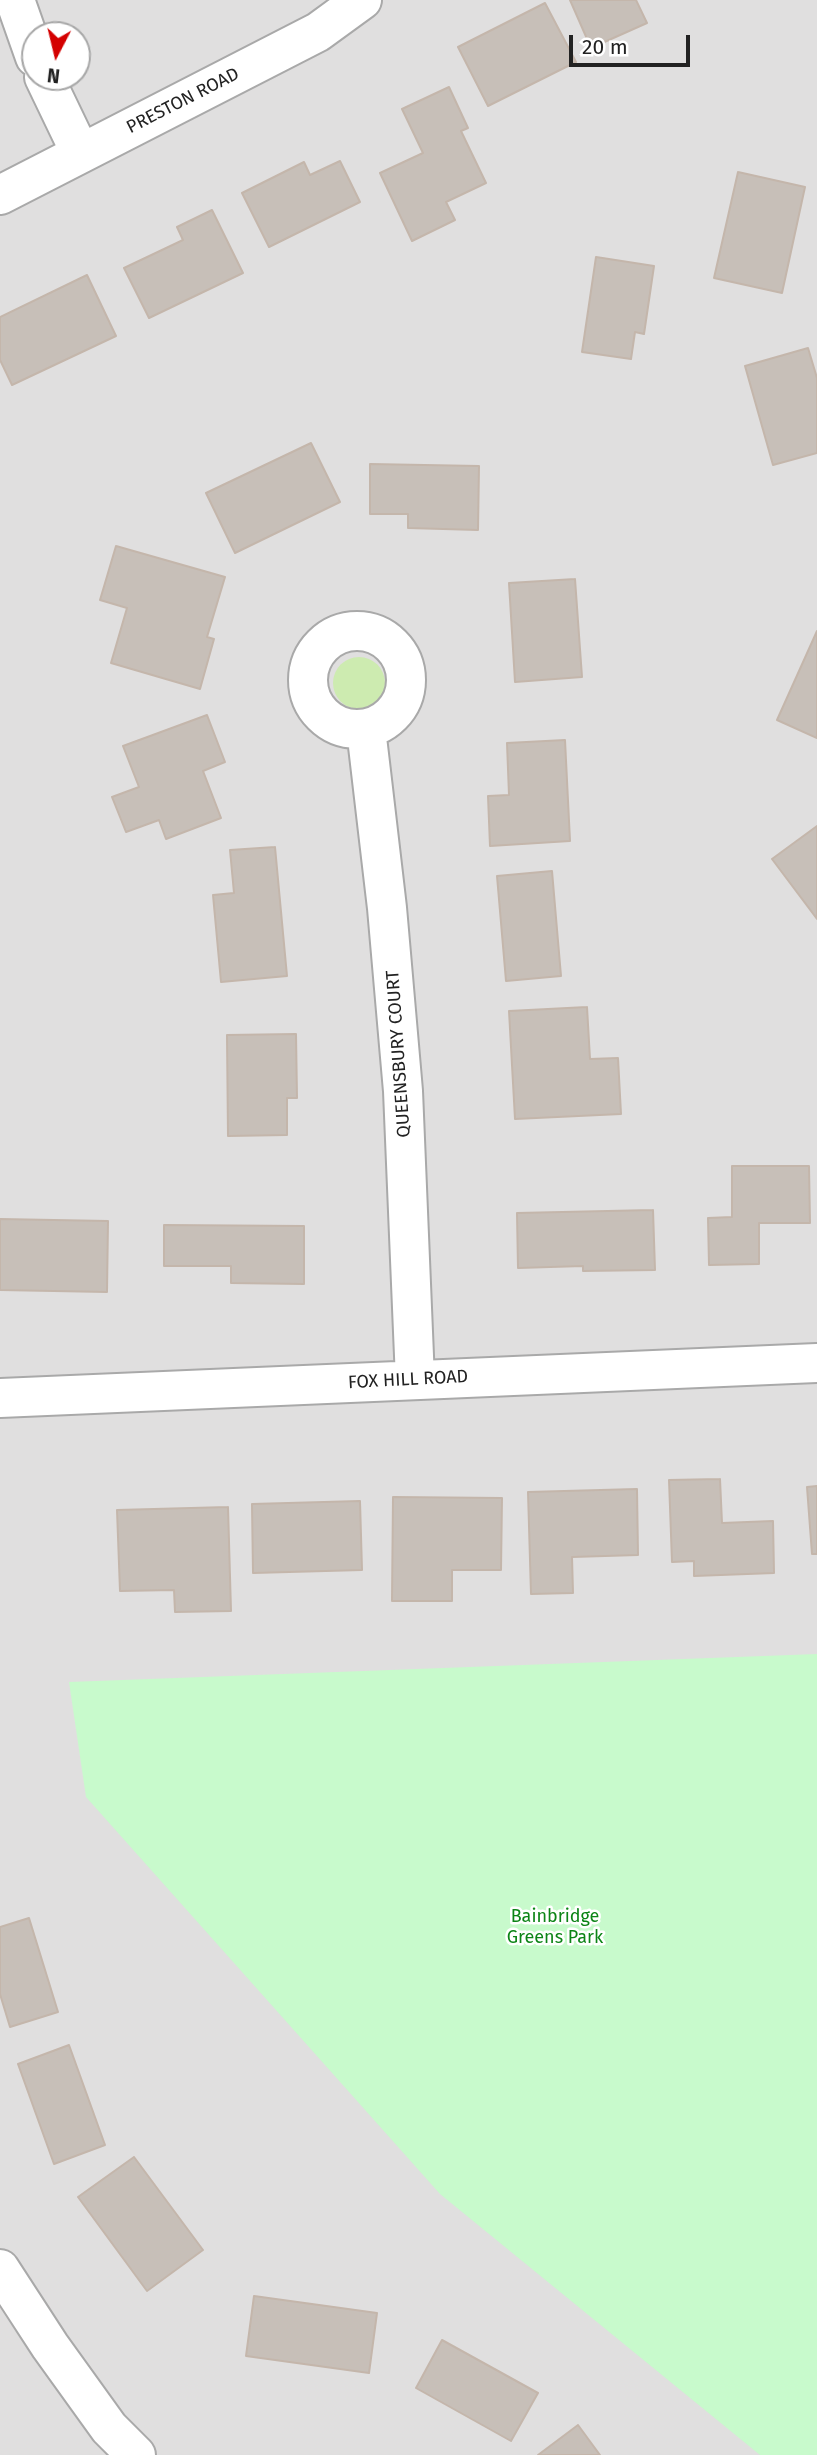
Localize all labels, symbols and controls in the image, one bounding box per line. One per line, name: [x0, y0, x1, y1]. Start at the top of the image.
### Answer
north arrow: [21, 21, 91, 91]
scale bar: [572, 21, 693, 65]
text: 20 m: [582, 34, 628, 60]
text: N: [46, 63, 61, 88]
street label: PRESTON ROAD: [123, 63, 243, 139]
street label: QUEENSBURY COURT: [382, 970, 416, 1138]
street label: FOX HILL ROAD: [347, 1366, 469, 1394]
park label: Bainbridge Greens Park: [507, 1906, 603, 1948]

